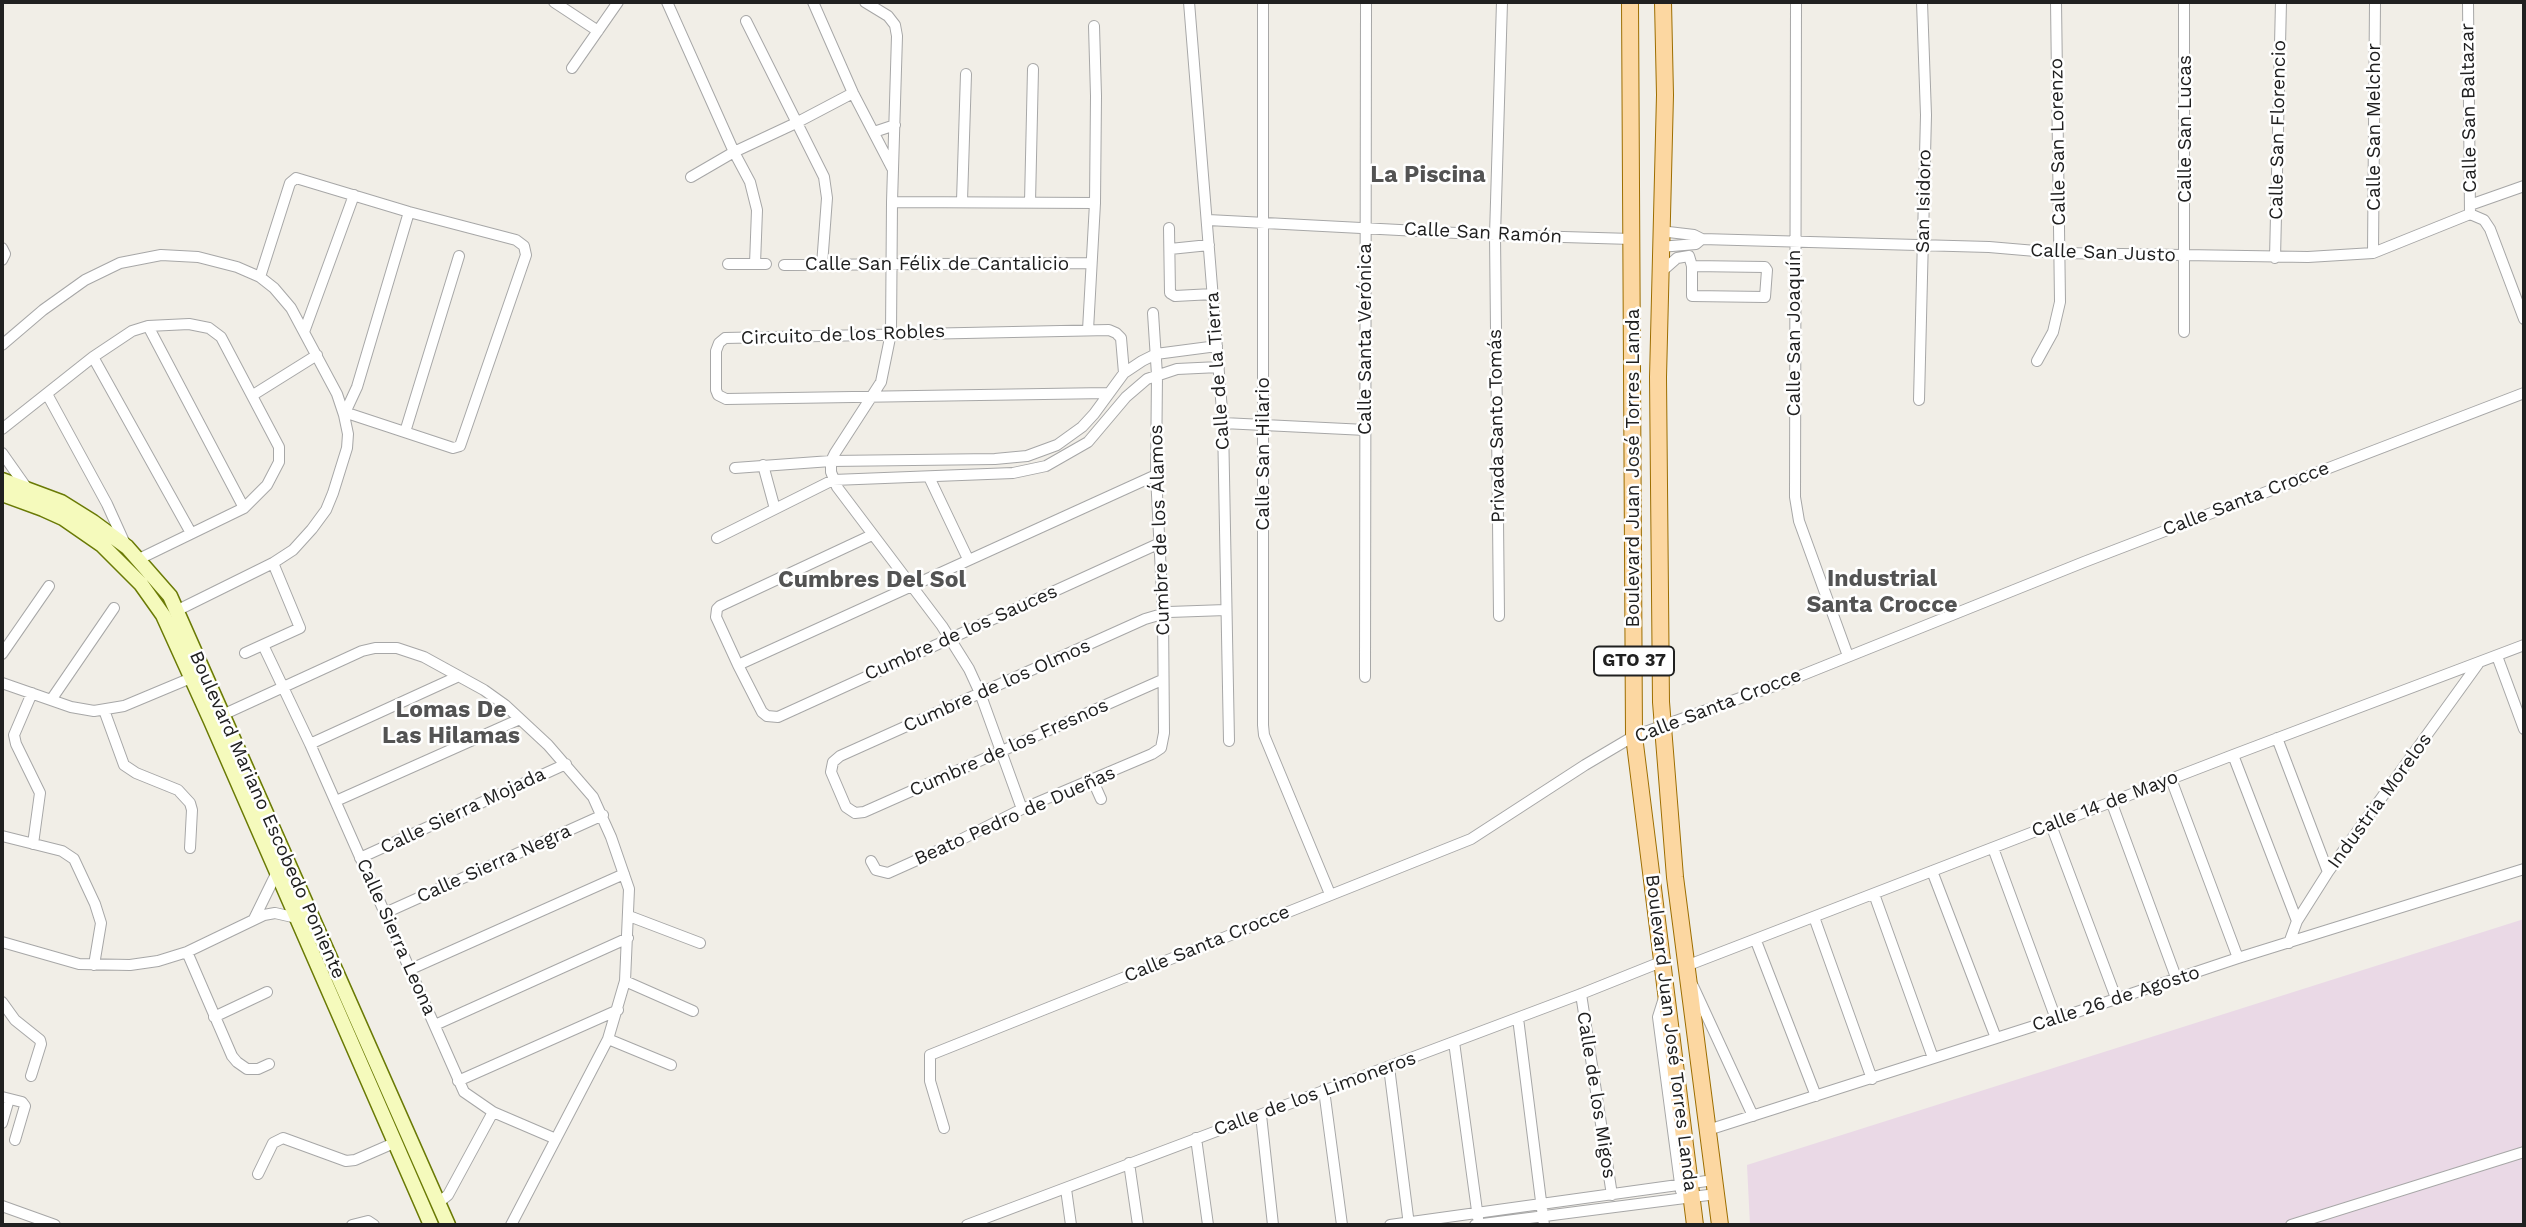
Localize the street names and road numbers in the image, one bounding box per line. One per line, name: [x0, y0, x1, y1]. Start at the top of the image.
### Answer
street label: Calle San Baltazar: [2456, 23, 2482, 193]
street label: Calle San Florencio: [2265, 40, 2291, 220]
street label: Calle San Melchor: [2363, 43, 2385, 211]
street label: Calle San Lucas: [2174, 55, 2196, 203]
street label: Calle San Lorenzo: [2045, 58, 2071, 226]
street label: San Isidoro: [1912, 149, 1936, 253]
street label: Calle San Ramón: [1403, 217, 1563, 249]
street label: Calle San Justo: [2030, 239, 2176, 267]
street label: Calle Santa Verónica: [1354, 243, 1376, 435]
street label: Calle San Joaquín: [1783, 249, 1805, 417]
street label: Calle San Félix de Cantalicio: [805, 253, 1069, 275]
street label: Calle de la Tierra: [1201, 291, 1235, 451]
street label: Boulevard Juan José Torres Landa: [1622, 308, 1644, 628]
street label: Circuito de los Robles: [741, 320, 945, 350]
street label: Privada Santo Tomás: [1484, 329, 1510, 523]
street label: Calle San Hilario: [1252, 377, 1274, 531]
street label: Cumbre de los Álamos: [1145, 424, 1175, 636]
street label: Calle Santa Crocce: [2160, 457, 2332, 541]
street label: Cumbre de los Sauces: [861, 580, 1061, 686]
street label: Cumbre de los Olmos: [900, 634, 1094, 738]
road number: GTO 37: [1594, 646, 1674, 676]
street label: Boulevard Mariano Escobedo Poniente: [184, 648, 350, 982]
street label: Calle Santa Crocce: [1632, 664, 1804, 748]
street label: Cumbre de los Fresnos: [906, 694, 1112, 802]
street label: Industria Morelos: [2323, 729, 2437, 873]
street label: Beato Pedro de Dueñas: [911, 761, 1119, 871]
street label: Calle Sierra Mojada: [377, 763, 549, 859]
street label: Calle 14 de Mayo: [2028, 766, 2182, 842]
street label: Calle Sierra Negra: [413, 820, 575, 908]
street label: Calle Sierra Leona: [351, 855, 441, 1019]
street label: Boulevard Juan José Torres Landa: [1640, 873, 1702, 1193]
street label: Calle Santa Crocce: [1121, 900, 1293, 988]
street label: Calle 26 de Agosto: [2029, 961, 2203, 1037]
street label: Calle de los Migos: [1572, 1010, 1620, 1180]
street label: Calle de los Limoneros: [1211, 1047, 1419, 1141]

